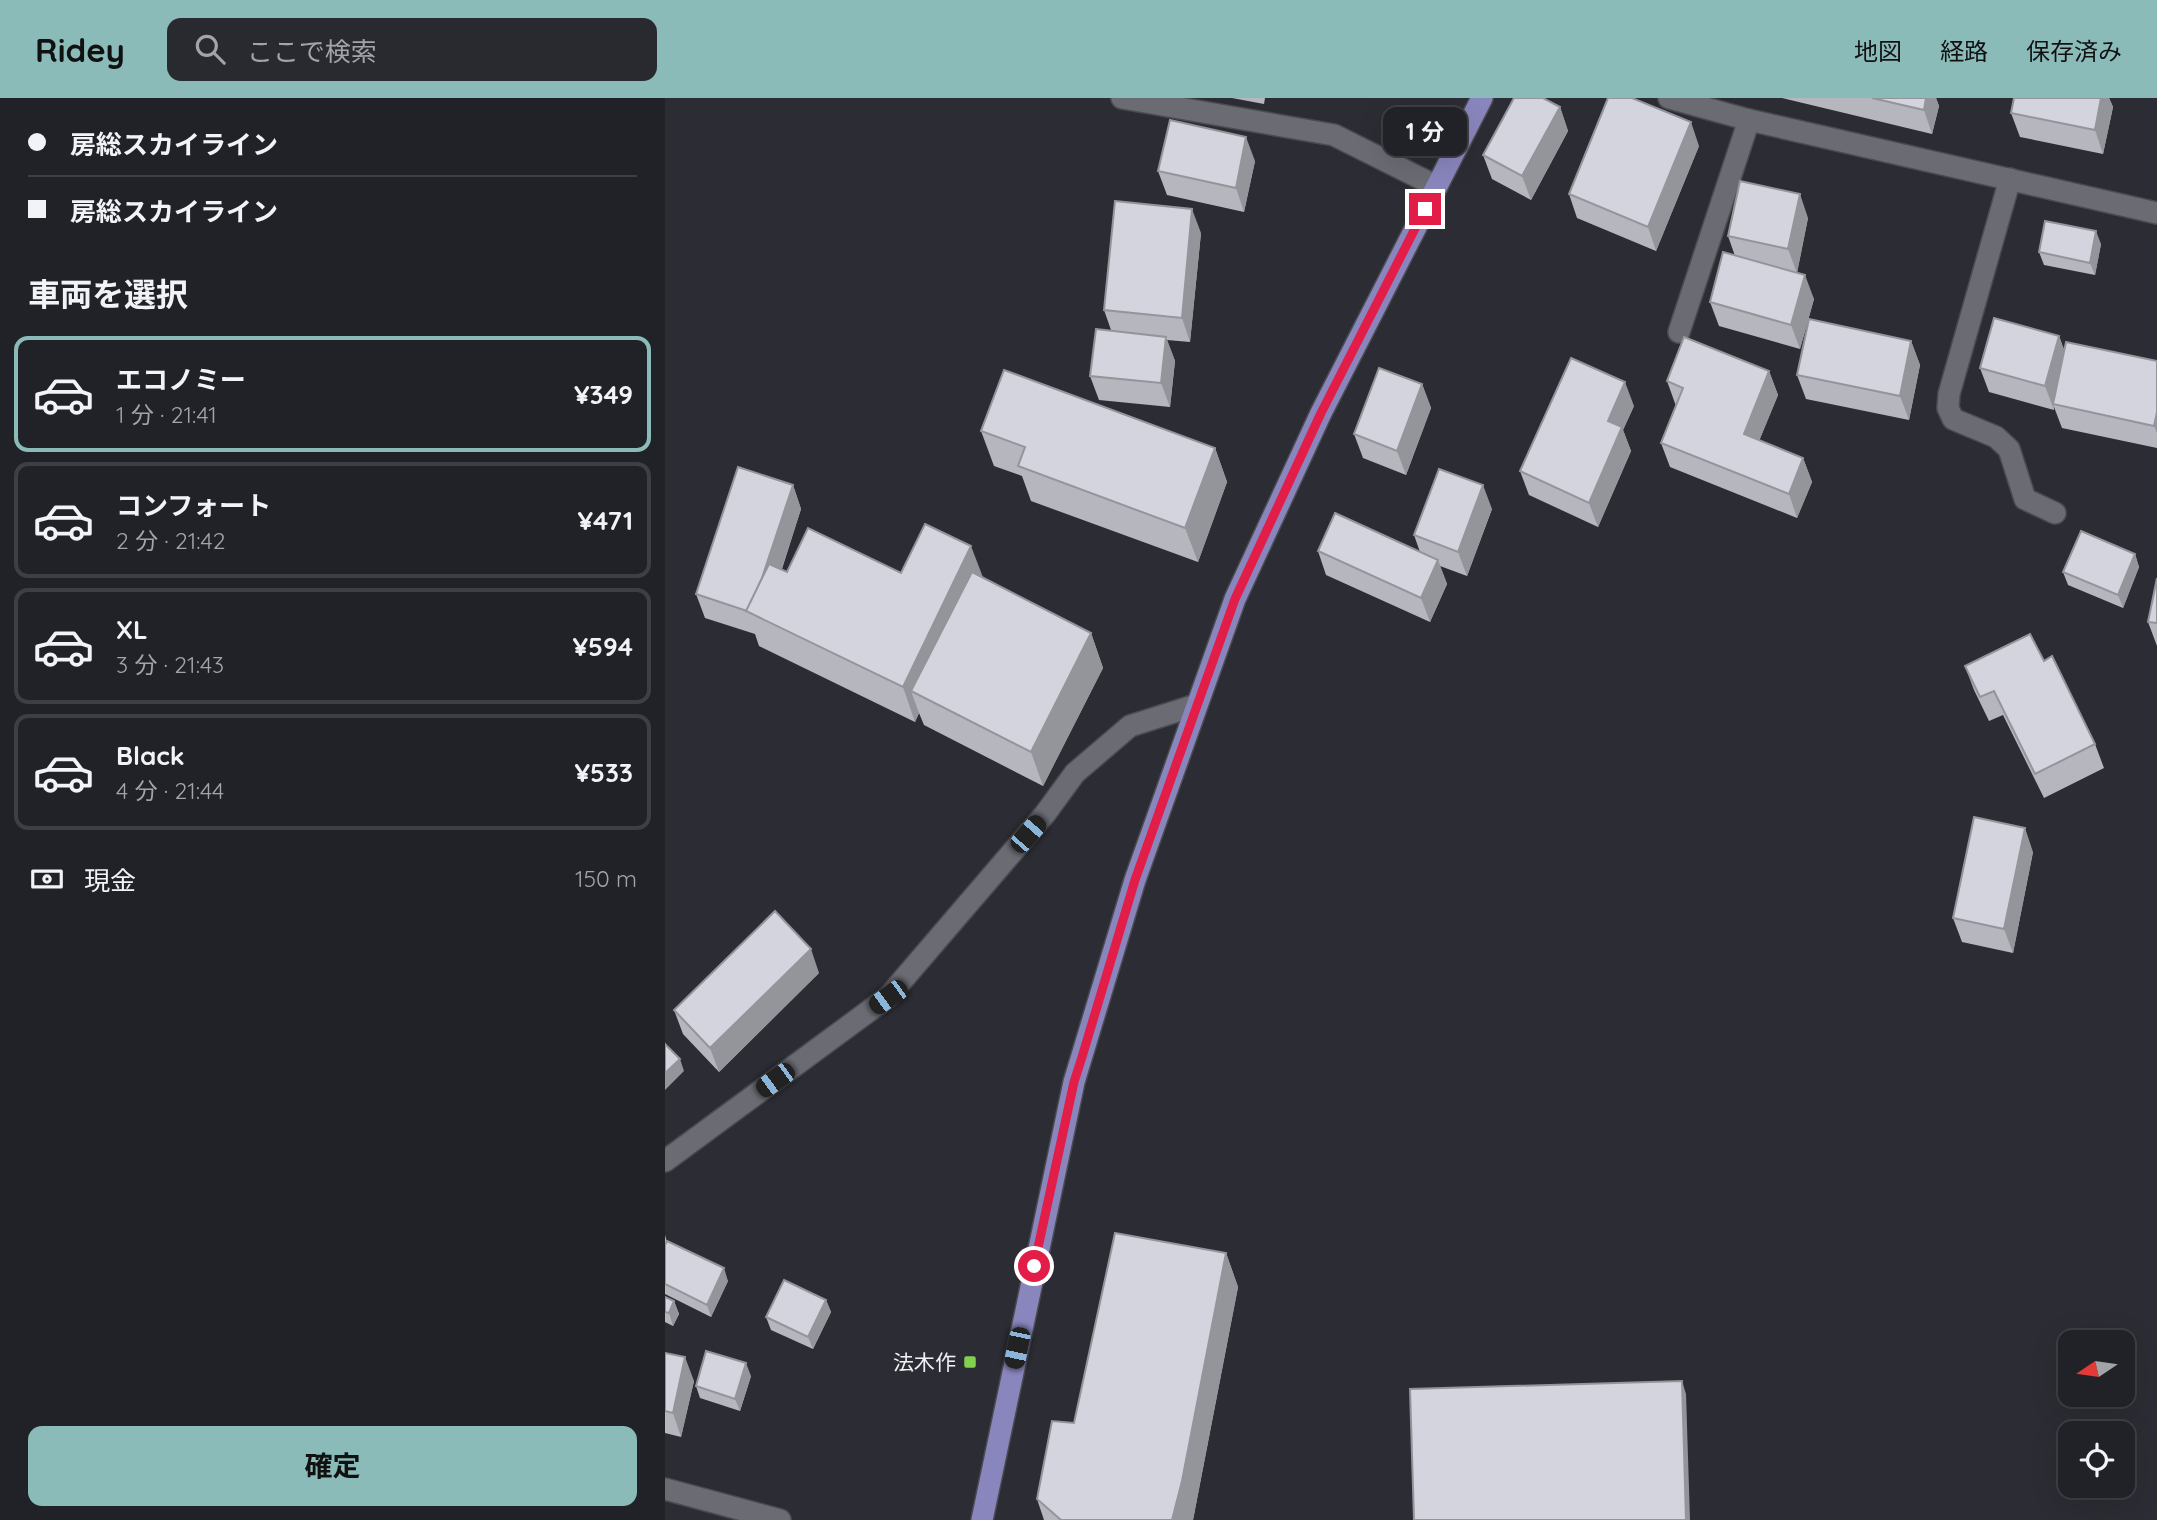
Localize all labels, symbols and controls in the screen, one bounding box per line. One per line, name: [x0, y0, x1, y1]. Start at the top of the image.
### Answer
search box: [167, 18, 657, 81]
text: Ridey: [35, 29, 125, 70]
icon: search: [191, 30, 229, 68]
text: ここで検索: [247, 35, 377, 68]
text: 地図: [1854, 36, 1902, 66]
text: 経路: [1940, 36, 1988, 66]
text: 保存済み: [2026, 36, 2122, 66]
callout: 1 分: [1383, 108, 1467, 156]
text: 1 分: [1406, 117, 1444, 146]
text: 房総スカイライン: [70, 128, 278, 161]
route end: [1409, 193, 1441, 225]
text: 房総スカイライン: [70, 195, 278, 228]
text: 車両を選択: [28, 274, 188, 314]
icon: car: [32, 363, 95, 426]
text: エコノミー: [116, 363, 246, 396]
text: ¥349: [574, 378, 633, 411]
text: 1 分 · 21:41: [116, 400, 217, 429]
icon: car: [32, 489, 95, 552]
text: コンフォート: [116, 489, 271, 522]
text: ¥471: [578, 504, 633, 537]
text: 2 分 · 21:42: [116, 526, 225, 555]
text: XL: [116, 613, 148, 646]
icon: car: [32, 615, 95, 678]
text: ¥594: [572, 630, 633, 663]
text: 3 分 · 21:43: [116, 650, 224, 679]
text: Black: [116, 739, 185, 772]
icon: car: [32, 741, 95, 804]
text: ¥533: [575, 756, 633, 789]
text: 4 分 · 21:44: [116, 776, 224, 805]
car: [1007, 811, 1050, 857]
icon: cash: [28, 860, 66, 898]
text: 現金: [84, 864, 136, 897]
text: 150 m: [575, 864, 637, 893]
car: [865, 976, 912, 1018]
car: [752, 1059, 799, 1101]
route start: [1018, 1250, 1050, 1282]
car: [1003, 1325, 1032, 1371]
north arrow: [2058, 1330, 2135, 1407]
map controls: [2058, 1330, 2135, 1498]
place label: 法木作: [893, 1349, 956, 1375]
marker: 法木作: [962, 1354, 978, 1370]
button: locate: [2058, 1421, 2135, 1498]
button: 確定: [28, 1426, 637, 1506]

